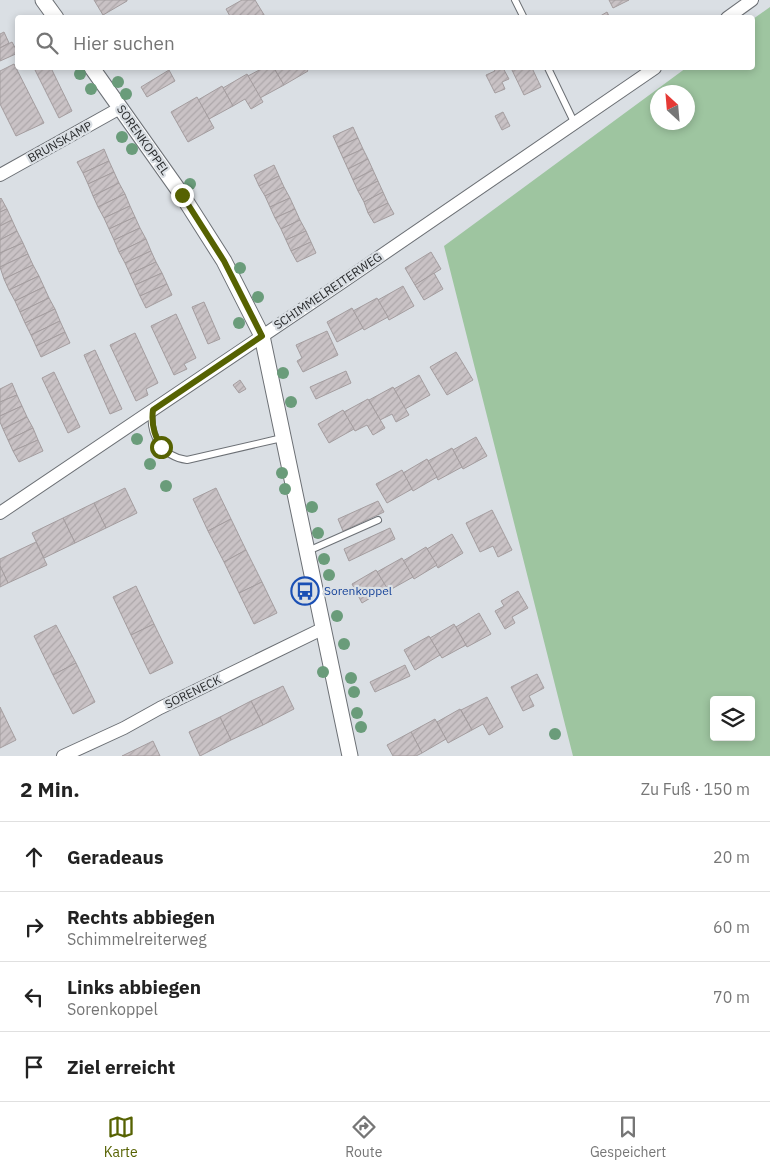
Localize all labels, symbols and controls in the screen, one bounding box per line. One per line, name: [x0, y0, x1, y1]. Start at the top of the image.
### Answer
search box: [15, 15, 755, 70]
icon: search: [33, 29, 61, 57]
text: Hier suchen: [73, 31, 175, 55]
north arrow: [650, 85, 695, 130]
street label: SORENKOPPEL: [114, 102, 173, 178]
street label: BRUNSKAMP: [25, 118, 95, 165]
route end: [171, 184, 194, 207]
street label: SCHIMMELREITERWEG: [271, 249, 385, 332]
route start: [150, 436, 173, 459]
bus stop icon: Sorenkoppel: [290, 576, 320, 606]
place label: Sorenkoppel: [324, 583, 392, 598]
street label: SORENECK: [162, 671, 224, 712]
map controls: [710, 696, 755, 741]
button: layers: [710, 696, 755, 741]
text: 2 Min.: [20, 775, 80, 803]
text: Zu Fuß · 150 m: [641, 779, 750, 799]
icon: ahead: [20, 843, 48, 871]
text: Geradeaus: [67, 845, 164, 869]
text: 20 m: [713, 847, 750, 867]
text: Rechts abbiegen: [67, 905, 215, 929]
icon: right: [20, 913, 48, 941]
text: 60 m: [713, 917, 750, 937]
text: Schimmelreiterweg: [67, 929, 207, 949]
text: Links abbiegen: [67, 975, 201, 999]
icon: left: [20, 983, 48, 1011]
text: 70 m: [713, 987, 750, 1007]
text: Sorenkoppel: [67, 999, 158, 1019]
icon: arrive: [20, 1053, 48, 1081]
text: Ziel erreicht: [67, 1055, 175, 1079]
tab: Karte: [104, 1113, 138, 1161]
tab: Route: [345, 1113, 382, 1161]
tab: Gespeichert: [590, 1113, 666, 1161]

